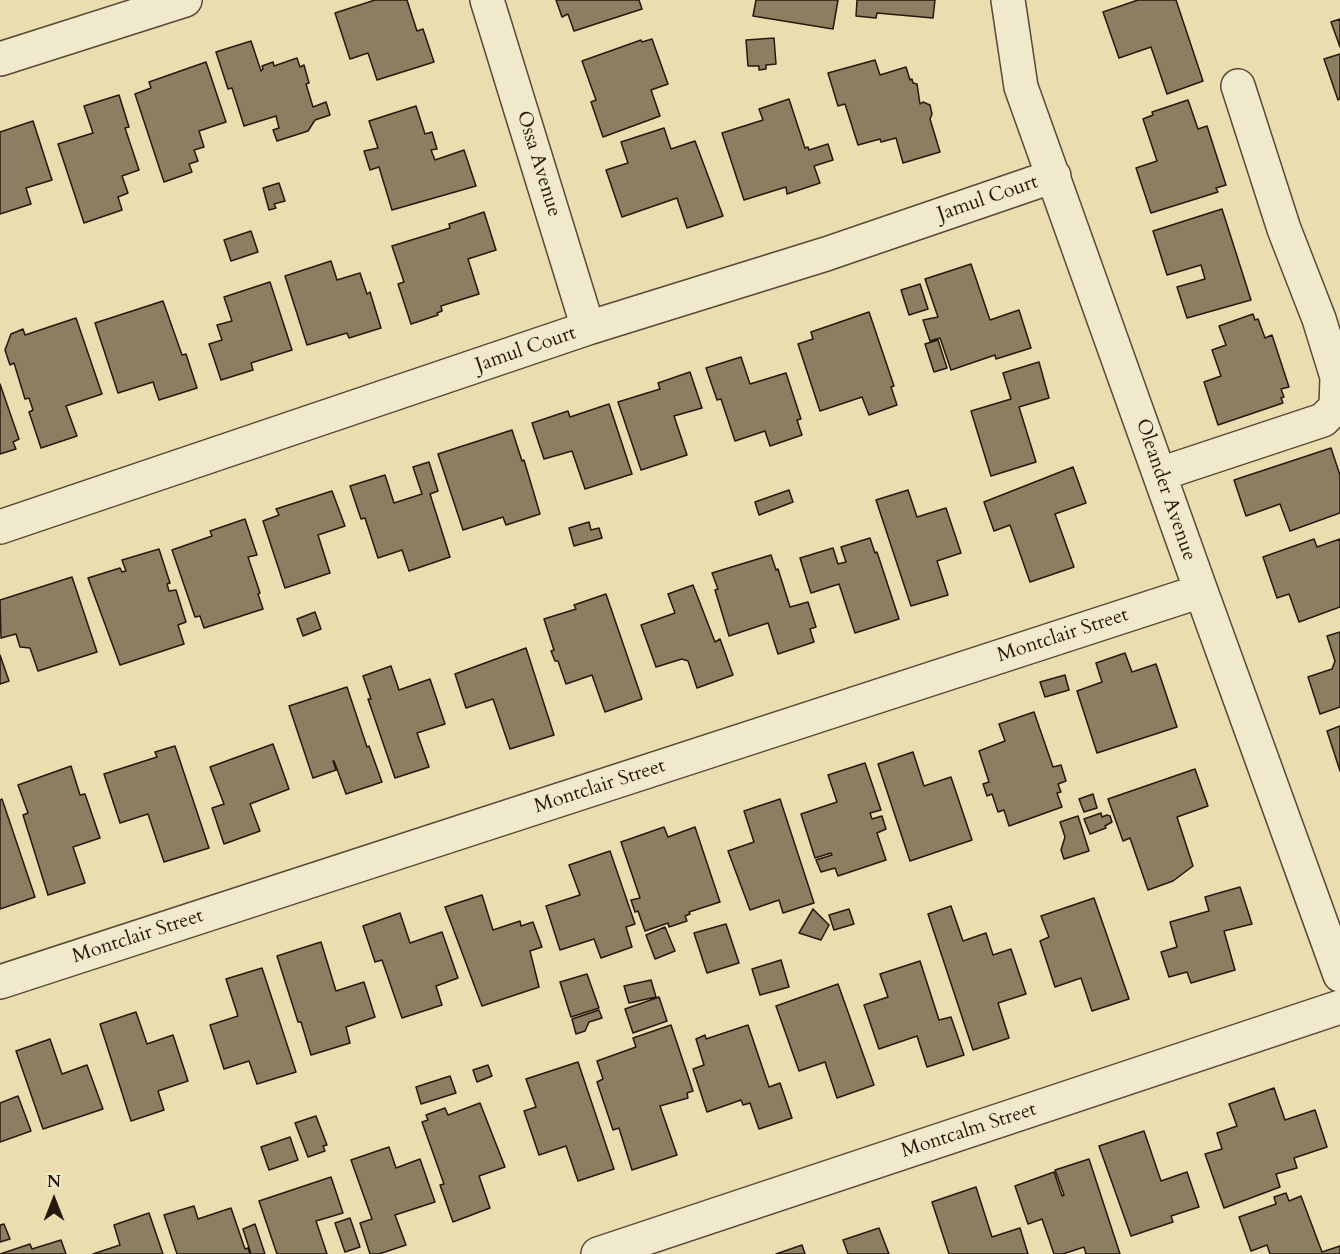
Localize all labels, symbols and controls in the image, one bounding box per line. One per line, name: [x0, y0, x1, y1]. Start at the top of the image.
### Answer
street label: Ossa Avenue: [511, 108, 565, 220]
street label: Jamul Court: [935, 171, 1041, 227]
street label: Jamul Court: [473, 322, 579, 378]
street label: Oleander Avenue: [1129, 416, 1201, 564]
street label: Montclair Street: [994, 603, 1132, 669]
street label: Montclair Street: [531, 754, 669, 820]
street label: Montclair Street: [69, 904, 207, 970]
street label: Montcalm Street: [898, 1098, 1040, 1164]
north arrow: [24, 1170, 84, 1230]
text: N: [47, 1171, 61, 1193]

